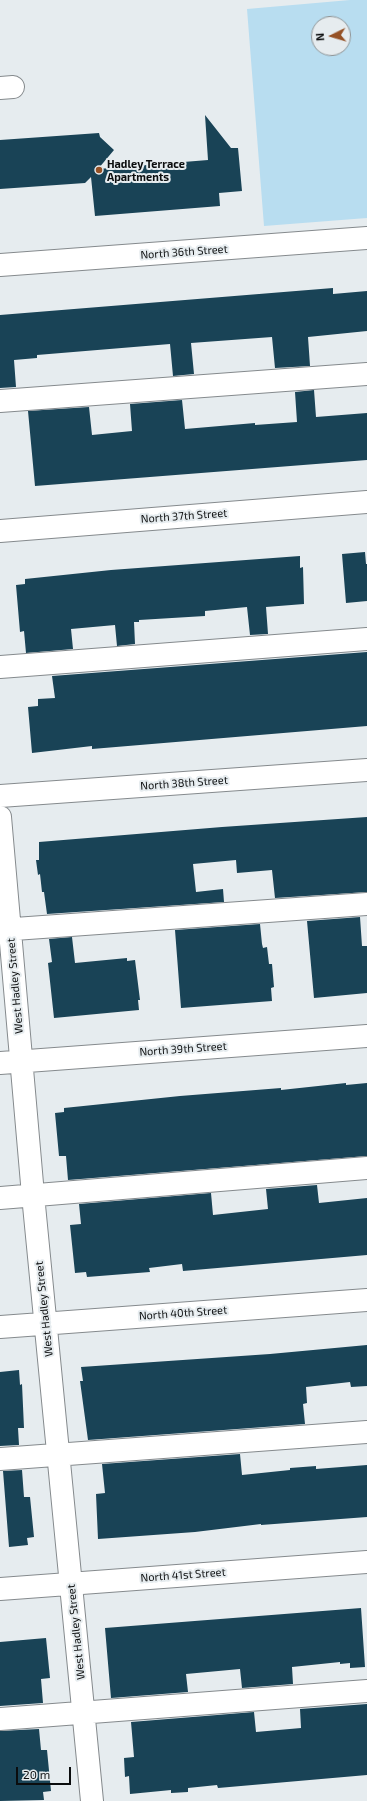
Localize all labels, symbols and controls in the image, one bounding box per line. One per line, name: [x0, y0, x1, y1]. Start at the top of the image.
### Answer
north arrow: [311, 16, 351, 56]
text: N: [313, 32, 326, 42]
place label: Hadley Terrace Apartments: [107, 157, 185, 183]
marker: Hadley Terrace Apartments: [94, 165, 104, 175]
street label: North 36th Street: [140, 242, 228, 262]
street label: North 37th Street: [140, 506, 228, 526]
street label: North 38th Street: [140, 773, 228, 793]
street label: West Hadley Street: [4, 938, 26, 1034]
street label: North 39th Street: [139, 1039, 227, 1059]
street label: West Hadley Street: [32, 1261, 56, 1357]
street label: North 40th Street: [138, 1303, 228, 1323]
street label: North 41st Street: [140, 1565, 226, 1585]
street label: West Hadley Street: [64, 1584, 88, 1680]
scale bar: [18, 1759, 73, 1785]
text: 20 m: [23, 1767, 50, 1781]

